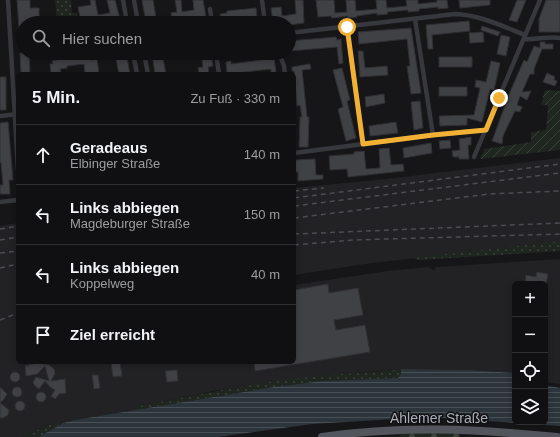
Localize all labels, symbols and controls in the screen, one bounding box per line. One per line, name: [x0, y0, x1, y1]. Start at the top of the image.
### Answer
search box: [16, 16, 296, 60]
route start: [338, 18, 356, 36]
icon: search: [30, 27, 52, 49]
text: Hier suchen: [62, 30, 142, 47]
text: 5 Min.: [32, 88, 80, 107]
route end: [490, 89, 508, 107]
text: Zu Fuß · 330 m: [190, 91, 280, 106]
text: Geradeaus: [70, 139, 148, 156]
icon: ahead: [32, 144, 54, 166]
text: 140 m: [244, 147, 280, 162]
text: Elbinger Straße: [70, 156, 160, 171]
text: Links abbiegen: [70, 199, 179, 216]
icon: left: [32, 204, 54, 226]
text: 150 m: [244, 207, 280, 222]
text: Magdeburger Straße: [70, 216, 190, 231]
text: Links abbiegen: [70, 259, 179, 276]
icon: left: [32, 264, 54, 286]
text: 40 m: [251, 267, 280, 282]
text: Koppelweg: [70, 276, 134, 291]
map controls: [512, 281, 548, 425]
button: +: [512, 281, 548, 317]
button: −: [512, 317, 548, 353]
icon: arrive: [32, 324, 54, 346]
text: Ziel erreicht: [70, 326, 155, 343]
button: locate: [512, 353, 548, 389]
button: layers: [512, 389, 548, 425]
street label: Ahlemer Straße: [390, 410, 488, 426]

